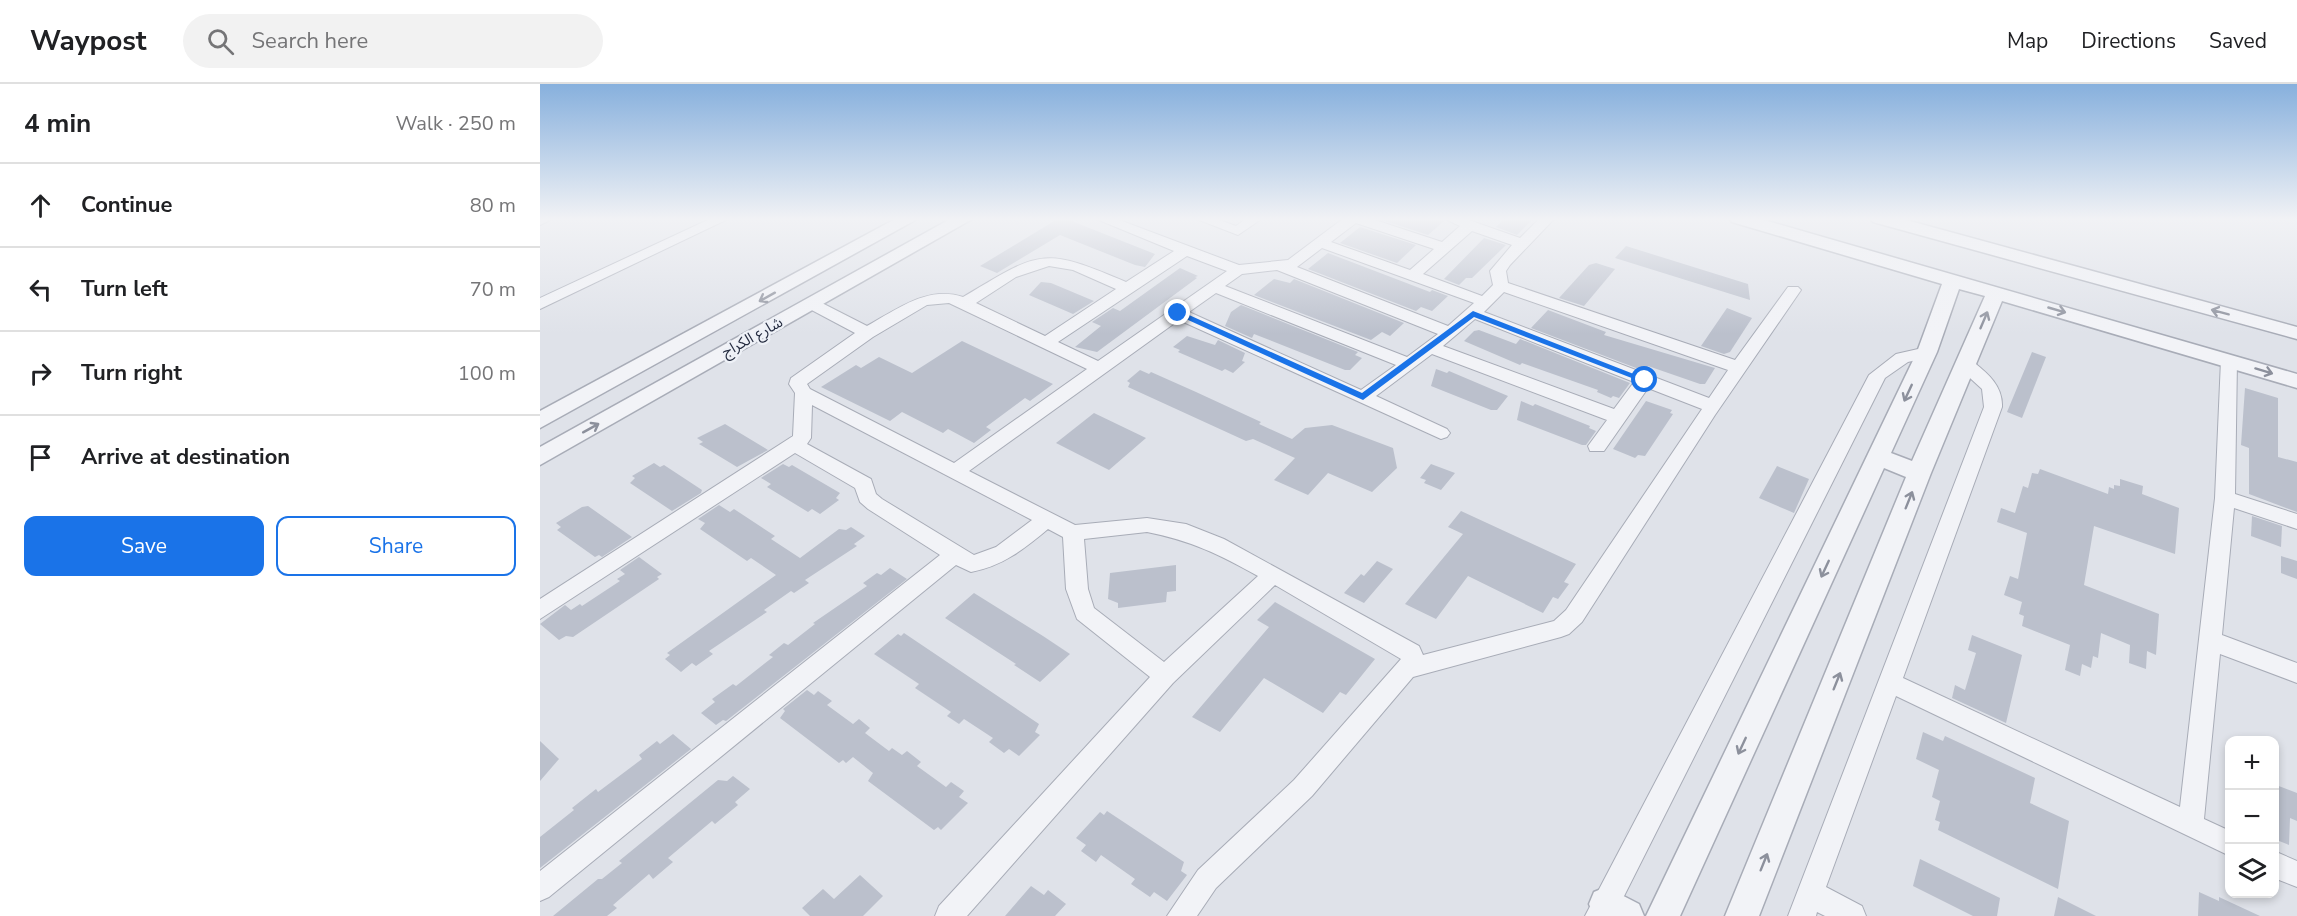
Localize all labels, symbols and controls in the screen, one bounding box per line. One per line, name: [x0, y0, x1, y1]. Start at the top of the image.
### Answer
search box: [183, 14, 603, 68]
text: Waypost: [30, 22, 147, 60]
icon: search: [204, 25, 237, 58]
text: Search here: [252, 26, 368, 56]
text: Map: [2007, 27, 2048, 55]
text: Directions: [2081, 27, 2176, 55]
text: Saved: [2209, 27, 2267, 55]
text: 4 min: [24, 106, 91, 141]
text: Walk · 250 m: [396, 110, 516, 137]
icon: ahead: [24, 189, 57, 222]
text: Continue: [81, 190, 172, 220]
text: 80 m: [470, 192, 516, 219]
icon: left: [24, 273, 57, 306]
text: Turn left: [81, 274, 168, 304]
text: 70 m: [470, 276, 516, 303]
one-way arrow: [759, 291, 776, 303]
route end: [1164, 299, 1190, 325]
one-way arrow: [2047, 305, 2066, 316]
one-way arrow: [2211, 305, 2230, 317]
one-way arrow: [1979, 311, 1990, 330]
street label: شارع الكراج: [718, 312, 787, 364]
icon: right: [24, 357, 57, 390]
text: Turn right: [81, 358, 182, 388]
text: 100 m: [458, 360, 516, 387]
route start: [1631, 366, 1657, 392]
one-way arrow: [2254, 366, 2273, 377]
one-way arrow: [1902, 383, 1914, 401]
one-way arrow: [582, 422, 599, 434]
icon: arrive: [24, 441, 57, 474]
text: Arrive at destination: [81, 442, 290, 472]
one-way arrow: [1904, 491, 1915, 509]
button: Save: [24, 516, 264, 576]
button: Share: [276, 516, 516, 576]
one-way arrow: [1819, 560, 1831, 578]
one-way arrow: [1832, 672, 1843, 691]
one-way arrow: [1736, 736, 1748, 754]
map controls: [2225, 736, 2279, 898]
button: +: [2225, 736, 2279, 790]
button: −: [2225, 790, 2279, 844]
button: layers: [2225, 844, 2279, 898]
one-way arrow: [1759, 853, 1770, 872]

